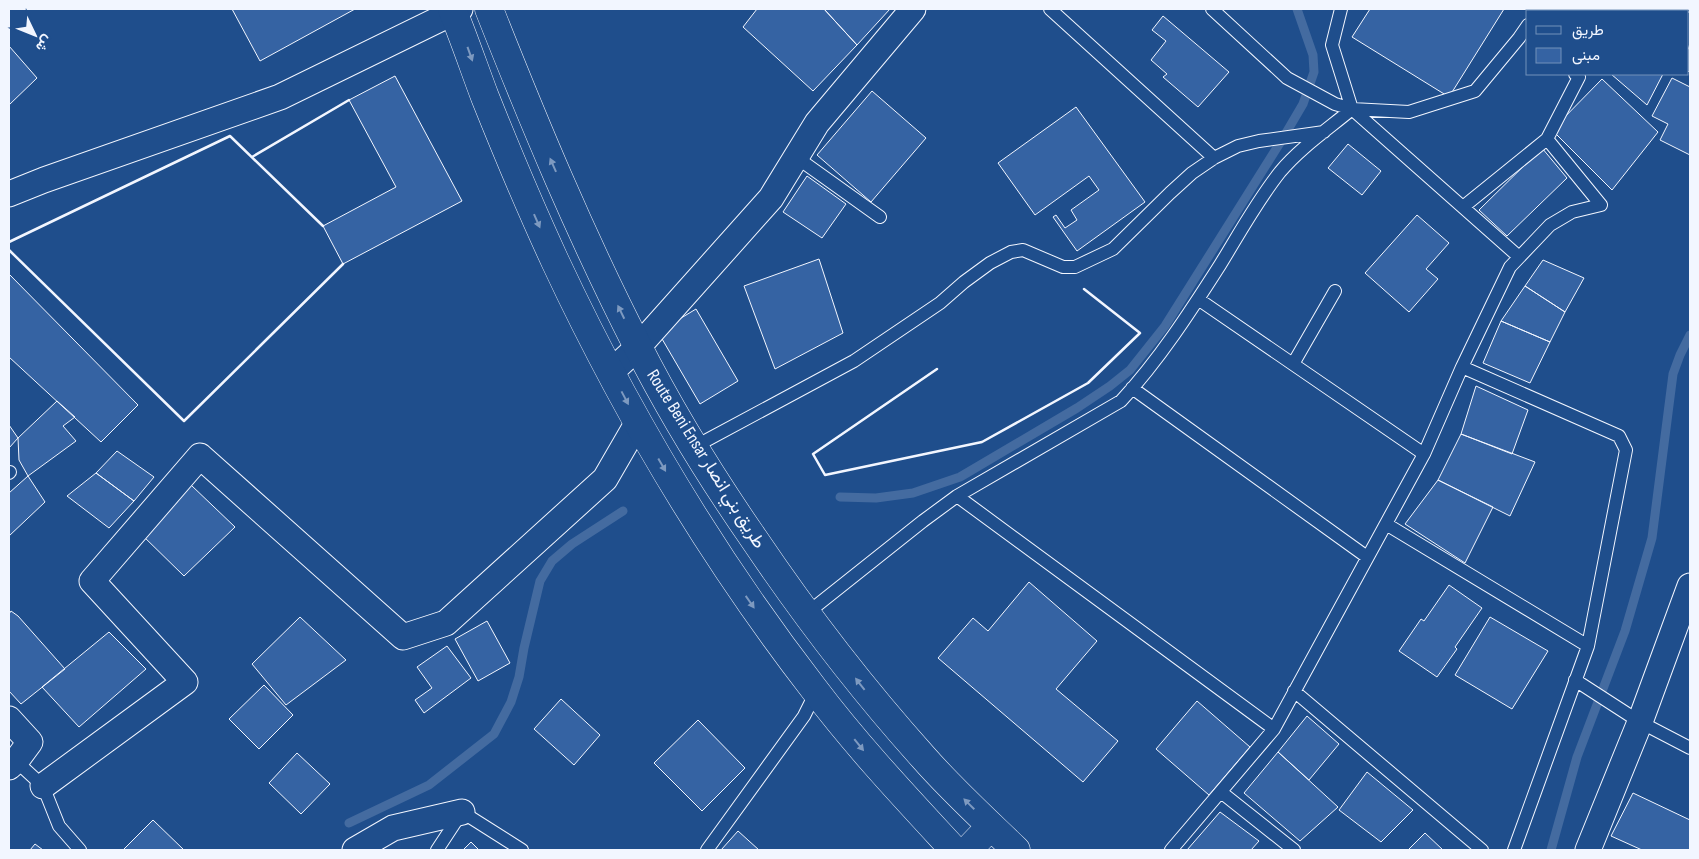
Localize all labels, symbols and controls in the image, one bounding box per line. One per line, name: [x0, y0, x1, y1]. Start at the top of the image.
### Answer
north arrow: [10, 10, 60, 60]
legend: [1526, 10, 1689, 75]
text: طريق: [1572, 21, 1604, 40]
text: ش: [32, 32, 56, 56]
text: مبنى: [1572, 46, 1600, 65]
one-way arrow: [467, 47, 474, 62]
one-way arrow: [548, 158, 556, 172]
one-way arrow: [534, 214, 542, 228]
one-way arrow: [617, 305, 625, 319]
street label: Route Beni Ensar طريق بني انصار: [639, 366, 770, 554]
one-way arrow: [621, 391, 629, 405]
one-way arrow: [658, 458, 667, 471]
one-way arrow: [745, 595, 755, 609]
one-way arrow: [854, 677, 865, 690]
one-way arrow: [854, 738, 865, 751]
one-way arrow: [963, 798, 975, 810]

